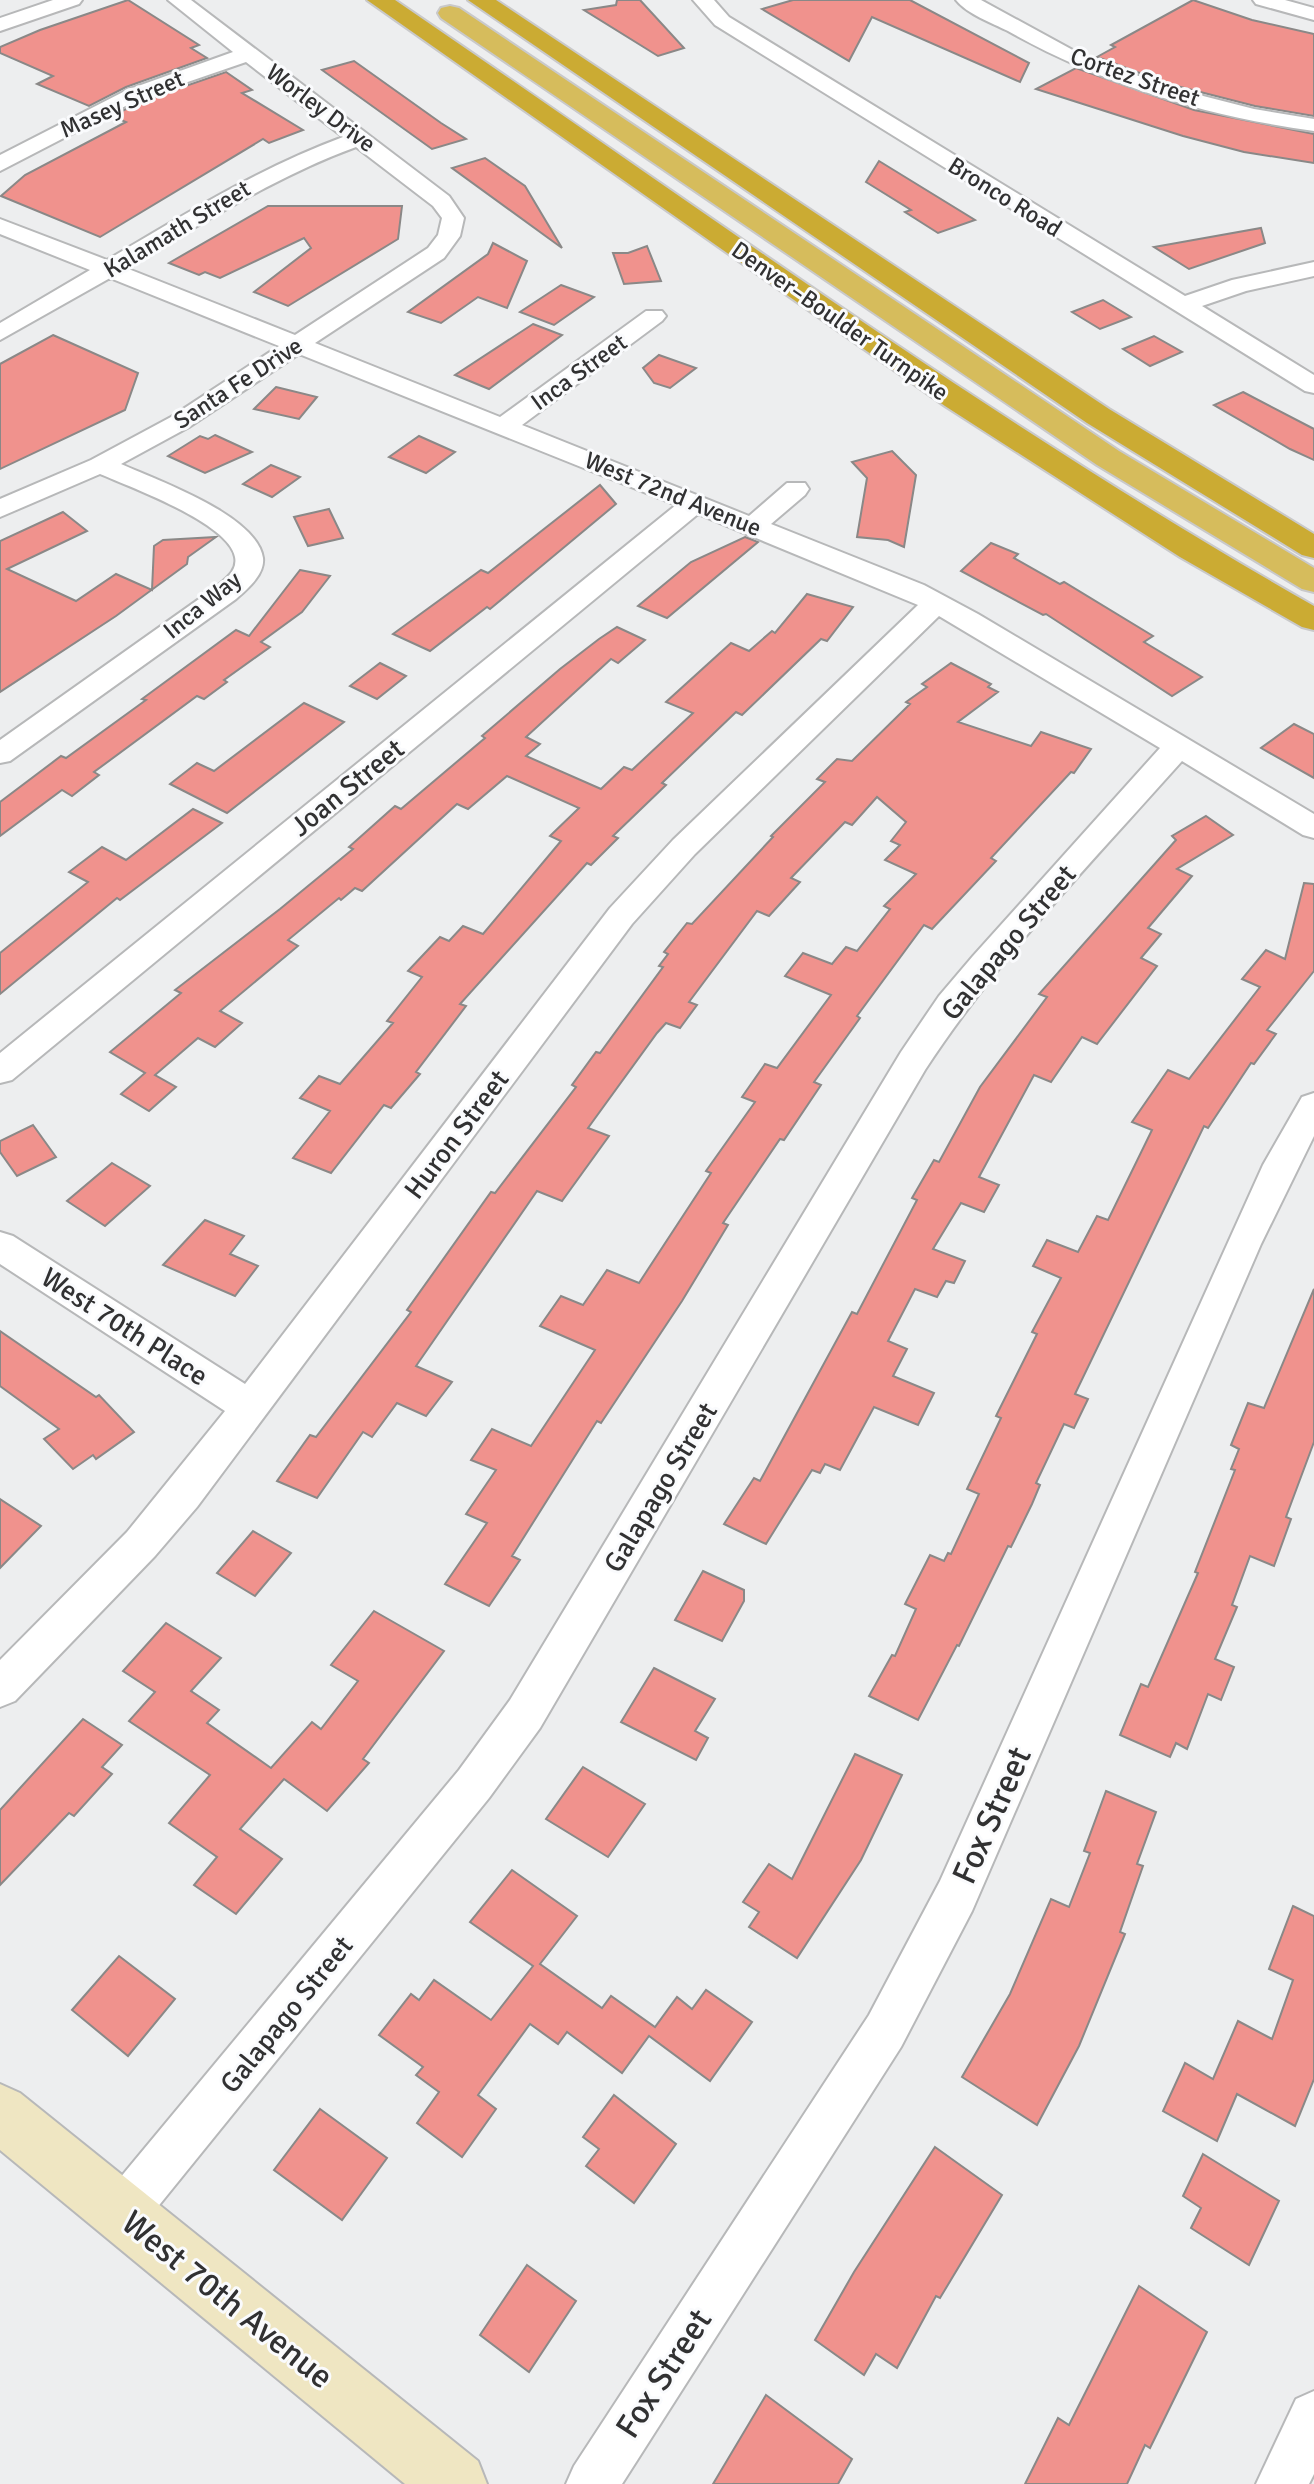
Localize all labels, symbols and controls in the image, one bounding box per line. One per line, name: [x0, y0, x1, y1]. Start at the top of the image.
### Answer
street label: Cortez Street: [1066, 41, 1204, 113]
street label: Worley Drive: [260, 57, 382, 159]
street label: Masey Street: [55, 63, 189, 145]
street label: Bronco Road: [943, 150, 1067, 244]
street label: Kalamath Street: [98, 173, 256, 285]
street label: Denver–Boulder Turnpike: [726, 235, 954, 407]
street label: Inca Street: [525, 327, 633, 417]
street label: Santa Fe Drive: [168, 330, 308, 436]
street label: West 72nd Avenue: [580, 445, 766, 543]
street label: Inca Way: [157, 565, 247, 645]
street label: Joan Street: [284, 732, 411, 844]
street label: Galapago Street: [934, 858, 1084, 1027]
street label: Huron Street: [397, 1063, 517, 1206]
street label: West 70th Place: [35, 1260, 214, 1393]
street label: Galapago Street: [597, 1396, 725, 1579]
street label: Fox Street: [943, 1740, 1041, 1890]
street label: Galapago Street: [213, 1929, 361, 2100]
street label: West 70th Avenue: [113, 2202, 342, 2398]
street label: Fox Street: [607, 2301, 721, 2446]

